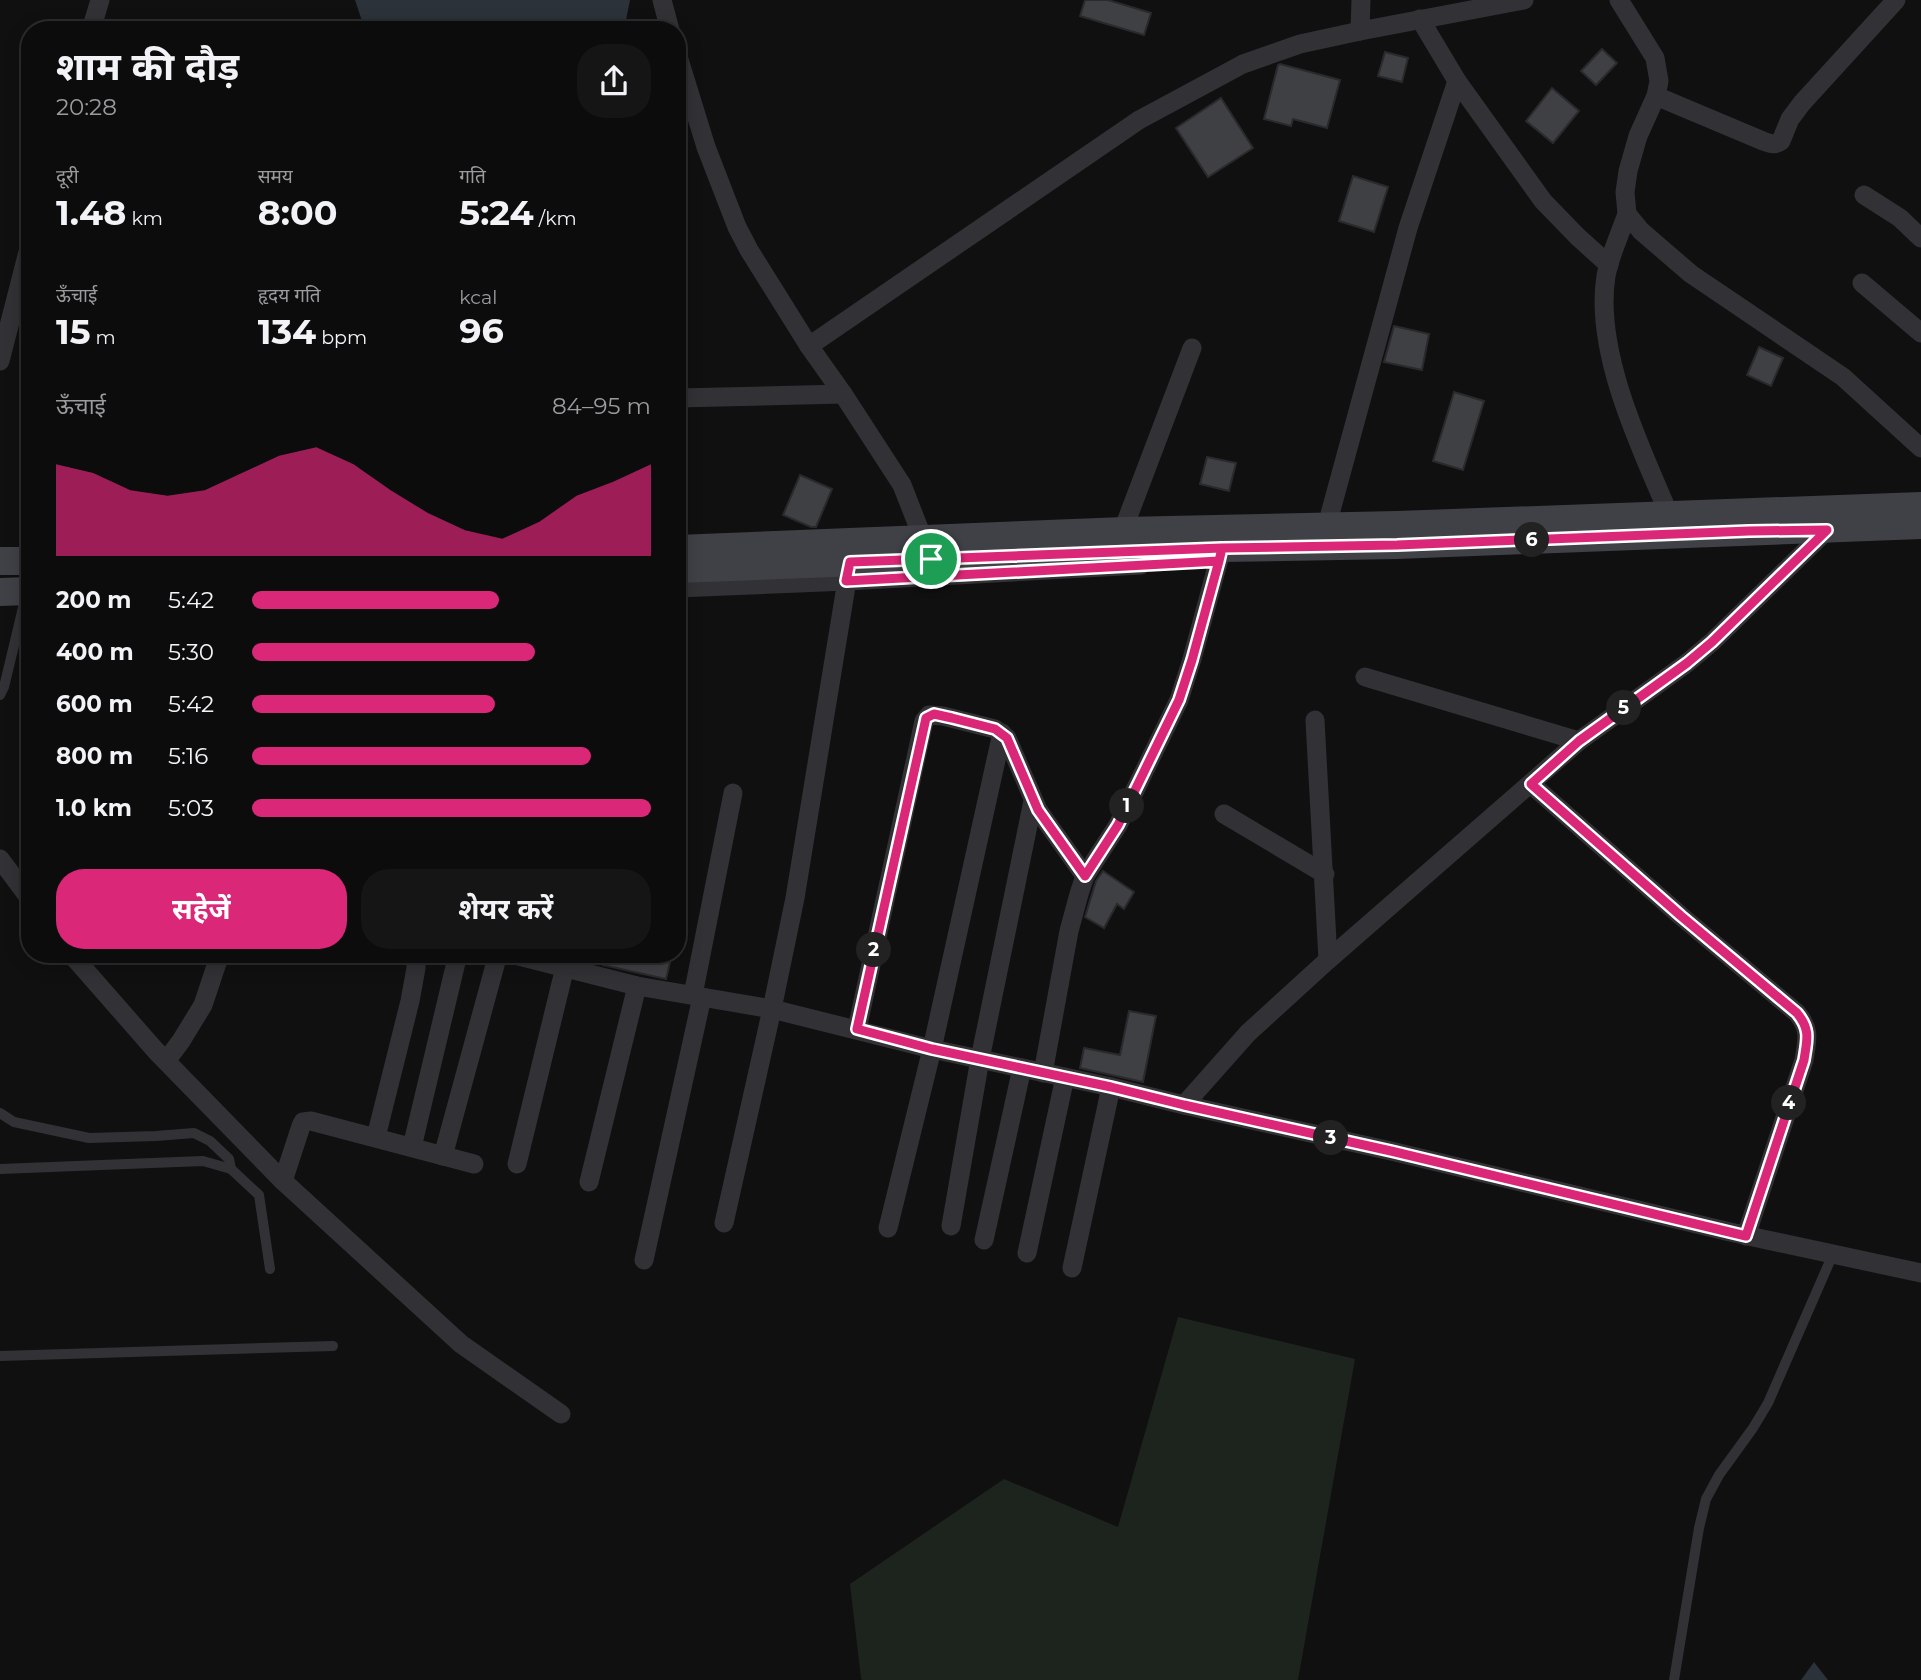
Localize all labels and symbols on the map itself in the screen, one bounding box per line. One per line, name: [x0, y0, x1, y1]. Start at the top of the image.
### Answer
pin: 6: [1514, 522, 1550, 558]
pin: [901, 529, 961, 589]
pin: 5: [1606, 690, 1642, 726]
pin: 1: [1110, 788, 1144, 824]
pin: 2: [856, 932, 892, 968]
pin: 4: [1772, 1086, 1806, 1120]
pin: 3: [1314, 1120, 1348, 1156]

